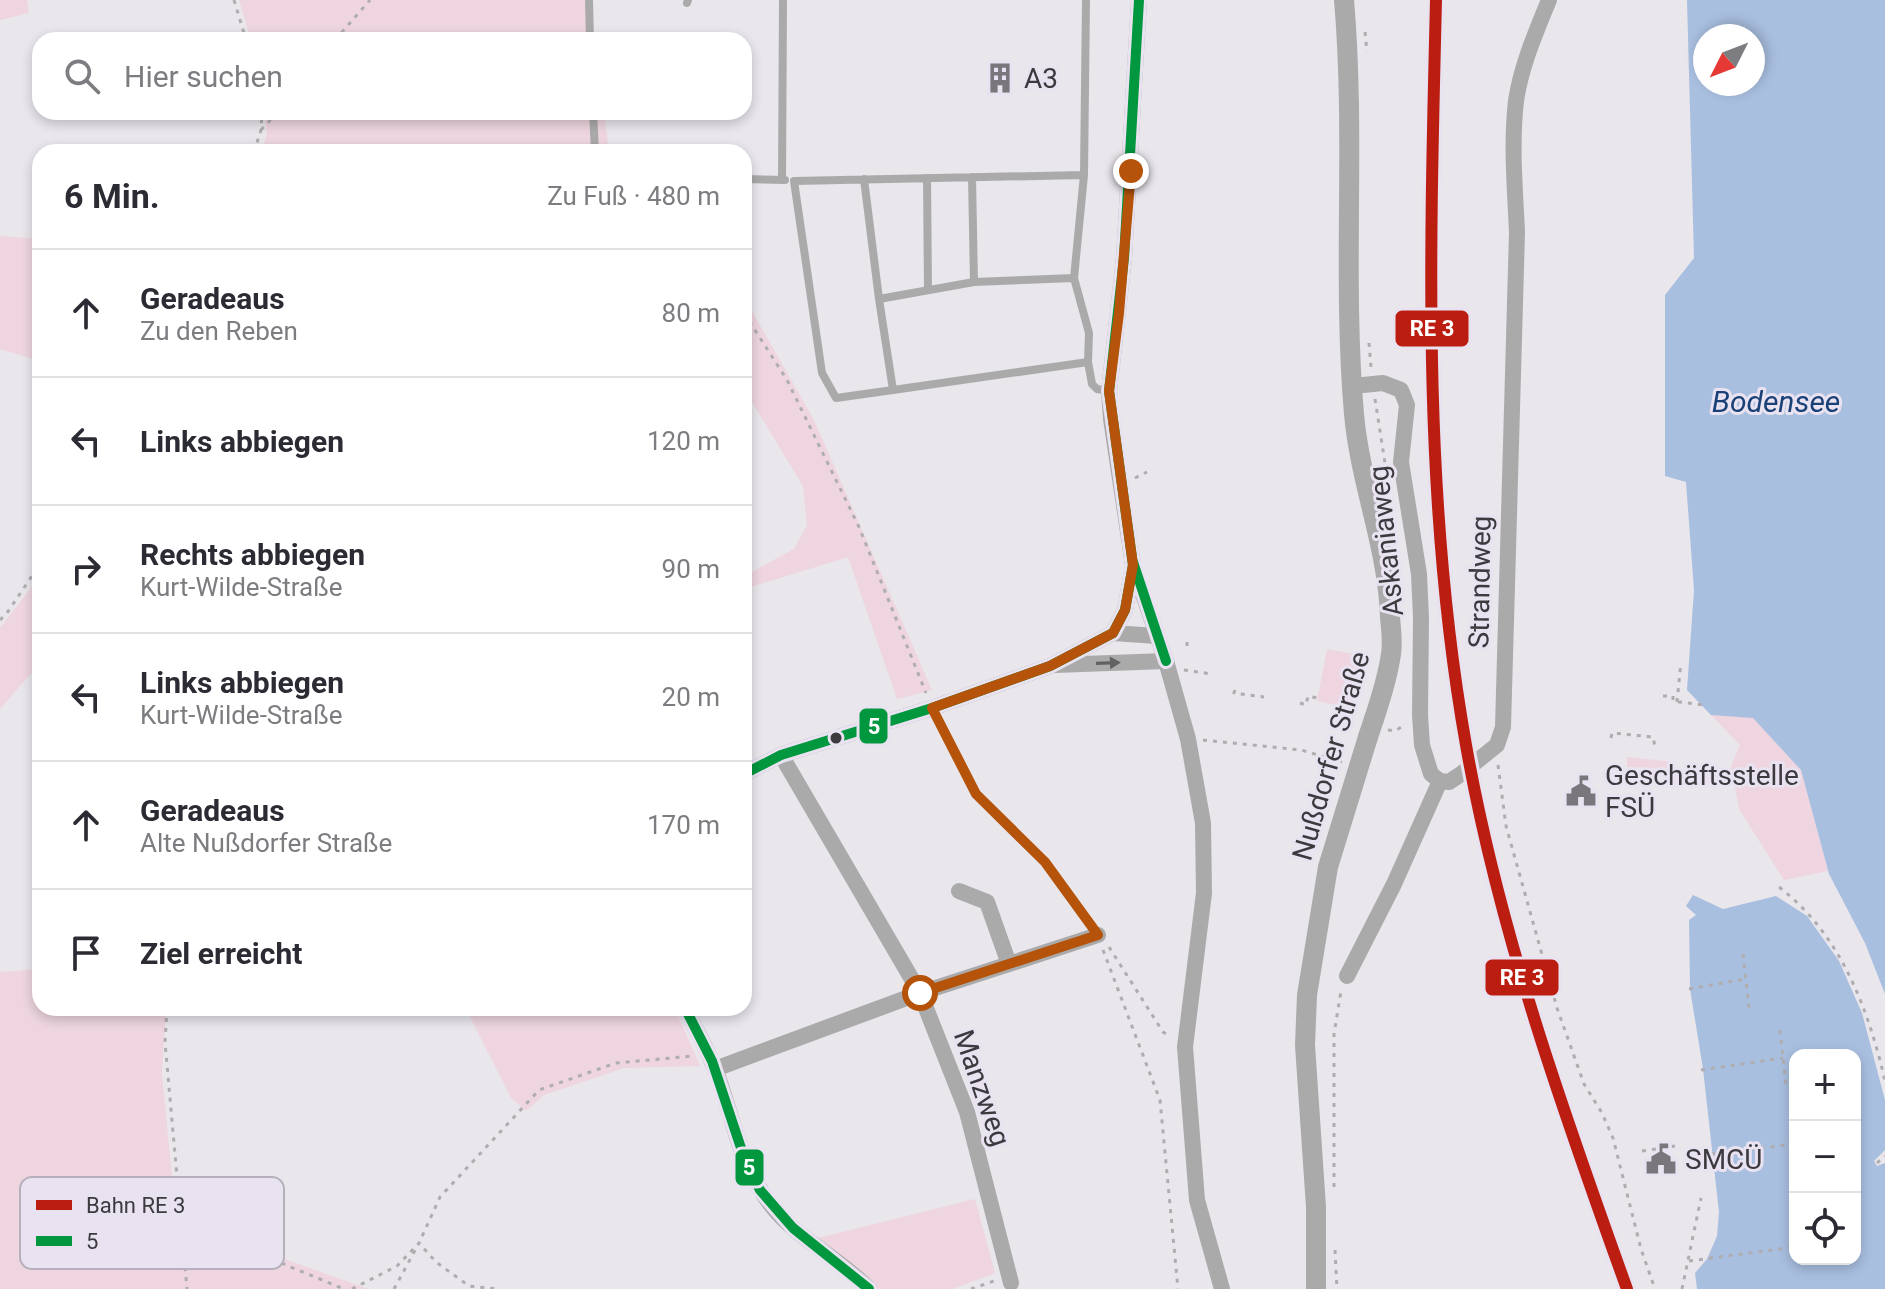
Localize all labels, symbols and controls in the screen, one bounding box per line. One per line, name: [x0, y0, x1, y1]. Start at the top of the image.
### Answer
north arrow: [1693, 24, 1765, 96]
search box: [32, 32, 752, 120]
icon: search: [60, 54, 104, 98]
text: Hier suchen: [124, 59, 283, 94]
building icon: A3: [983, 61, 1017, 95]
place label: A3: [1024, 62, 1058, 95]
route end: [1113, 153, 1149, 189]
text: 6 Min.: [64, 176, 160, 216]
text: Zu Fuß · 480 m: [547, 181, 720, 211]
text: Geradeaus: [140, 281, 285, 316]
icon: ahead: [64, 291, 108, 335]
text: 80 m: [662, 298, 720, 328]
line badge: RE 3: [1394, 309, 1470, 348]
text: Zu den Reben: [140, 316, 298, 346]
text: RE 3: [1410, 316, 1454, 341]
water label: Bodensee: [1712, 384, 1840, 419]
icon: left: [64, 419, 108, 463]
text: Links abbiegen: [140, 424, 344, 459]
text: 120 m: [647, 426, 720, 456]
street label: Askaniaweg: [1362, 464, 1410, 618]
street label: Strandweg: [1462, 515, 1498, 649]
text: Rechts abbiegen: [140, 537, 365, 572]
icon: right: [64, 547, 108, 591]
text: 90 m: [662, 554, 720, 584]
text: Kurt-Wilde-Straße: [140, 572, 342, 602]
street label: Nußdorfer Straße: [1285, 648, 1377, 864]
one-way arrow: [1096, 657, 1121, 670]
text: Links abbiegen: [140, 665, 344, 700]
icon: left: [64, 675, 108, 719]
text: 20 m: [662, 682, 720, 712]
text: Kurt-Wilde-Straße: [140, 700, 342, 730]
line badge: 5: [858, 707, 889, 745]
text: 5: [868, 714, 880, 739]
unlabelled marker: [828, 730, 844, 746]
place label: Geschäftsstelle FSÜ: [1605, 759, 1799, 824]
public building icon: Geschäftsstelle FSÜ: [1564, 774, 1598, 808]
text: Geradeaus: [140, 793, 285, 828]
icon: ahead: [64, 803, 108, 847]
text: 170 m: [647, 810, 720, 840]
text: Alte Nußdorfer Straße: [140, 828, 392, 858]
icon: arrive: [64, 931, 108, 975]
text: Ziel erreicht: [140, 936, 302, 971]
line badge: RE 3: [1484, 958, 1560, 997]
text: RE 3: [1500, 965, 1544, 990]
route start: [902, 975, 938, 1011]
street label: Manzweg: [947, 1026, 1017, 1150]
map controls: [1789, 1049, 1861, 1265]
button: +: [1789, 1049, 1861, 1121]
button: −: [1789, 1121, 1861, 1193]
public building icon: SMCÜ: [1644, 1142, 1678, 1176]
place label: SMCÜ: [1685, 1143, 1762, 1176]
line badge: 5: [734, 1148, 765, 1187]
text: 5: [743, 1155, 755, 1180]
legend: [20, 1177, 284, 1269]
text: Bahn RE 3: [86, 1193, 185, 1218]
button: locate: [1789, 1193, 1861, 1265]
text: 5: [86, 1229, 98, 1254]

